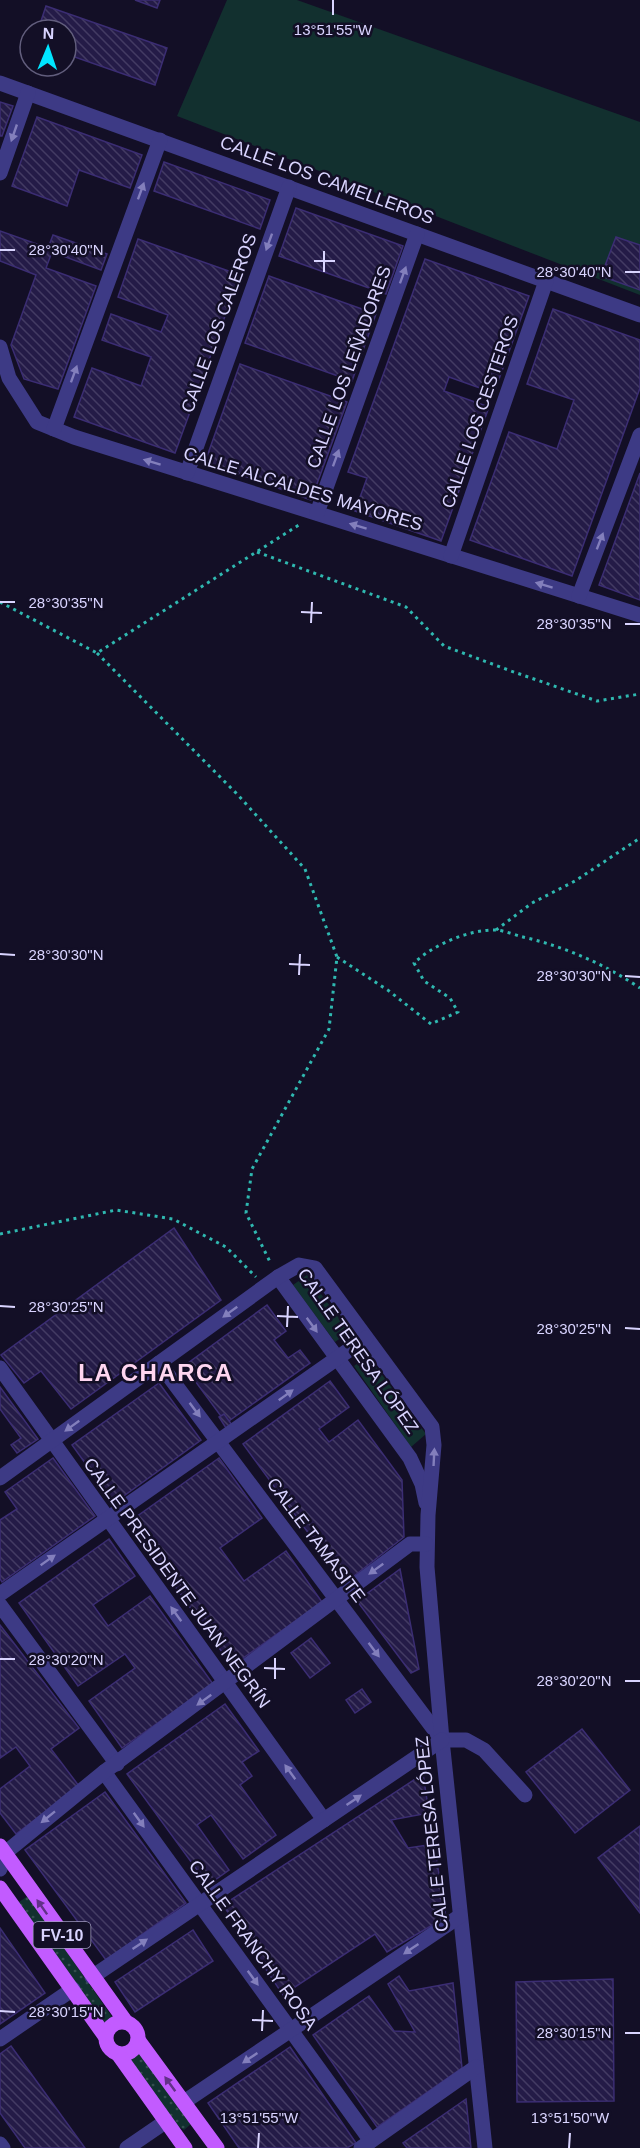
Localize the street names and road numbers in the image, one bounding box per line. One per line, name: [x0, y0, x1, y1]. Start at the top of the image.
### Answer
street label: CALLE LOS CAMELLEROS: [217, 132, 437, 228]
street label: CALLE LOS CALEROS: [177, 231, 261, 415]
street label: CALLE LOS LEÑADORES: [302, 263, 395, 471]
street label: CALLE LOS CESTEROS: [438, 313, 522, 511]
street label: CALLE ALCALDES MAYORES: [181, 443, 425, 535]
street label: CALLE TERESA LÓPEZ: [293, 1264, 423, 1437]
street label: CALLE PRESIDENTE JUAN NEGRÍN: [80, 1454, 274, 1712]
street label: CALLE TAMASITE: [263, 1474, 369, 1606]
street label: CALLE TERESA LÓPEZ: [411, 1735, 452, 1933]
street label: CALLE FRANCHY ROSA: [185, 1856, 321, 2034]
road number: FV-10: [34, 1922, 90, 1948]

